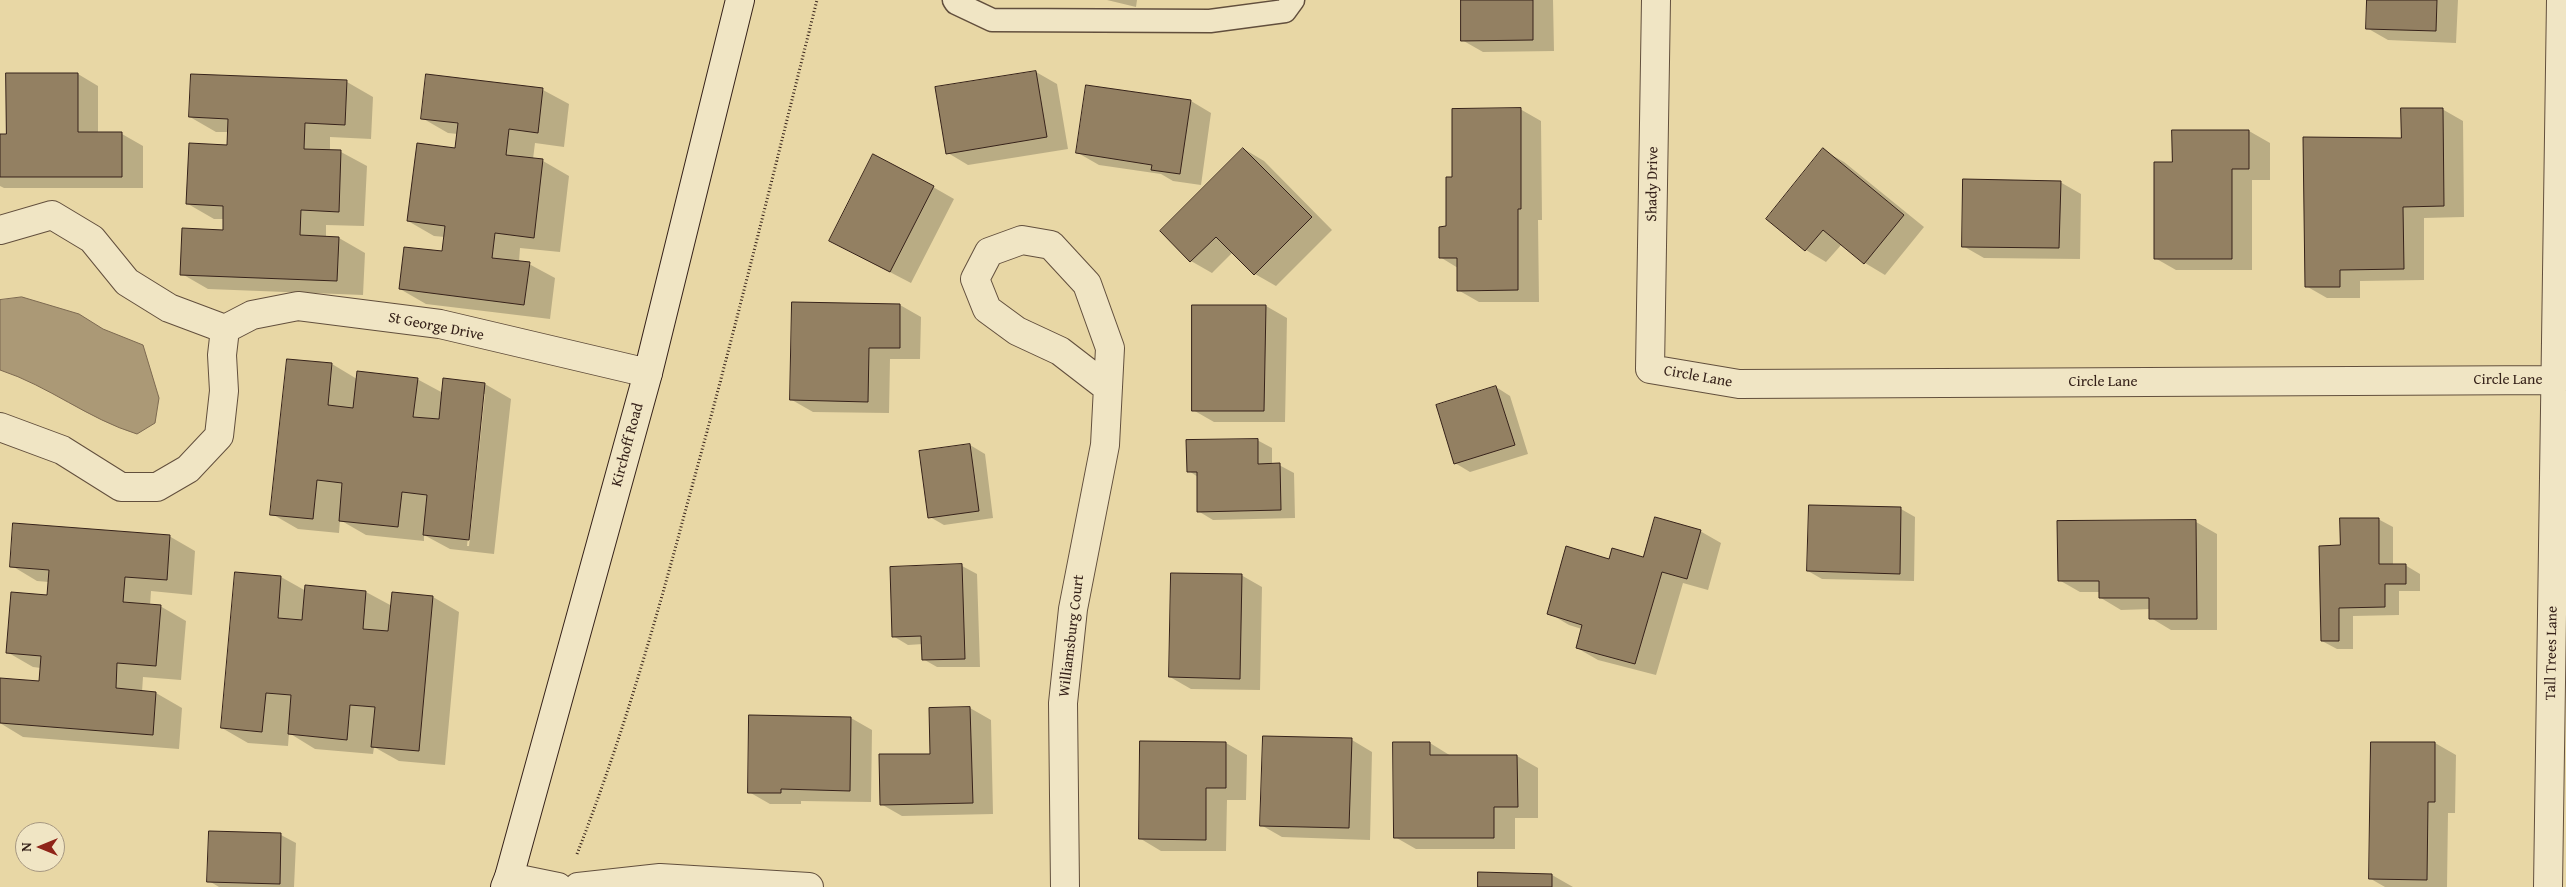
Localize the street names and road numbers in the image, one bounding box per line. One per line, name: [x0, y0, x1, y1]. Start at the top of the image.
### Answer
street label: Shady Drive: [1643, 146, 1663, 222]
street label: St George Drive: [387, 309, 485, 345]
street label: Circle Lane: [1662, 362, 1734, 392]
street label: Circle Lane: [2473, 371, 2543, 389]
street label: Circle Lane: [2068, 373, 2138, 391]
street label: Kirchoff Road: [608, 401, 648, 489]
street label: Williamsburg Court: [1056, 574, 1088, 698]
street label: Tall Trees Lane: [2542, 606, 2562, 700]

